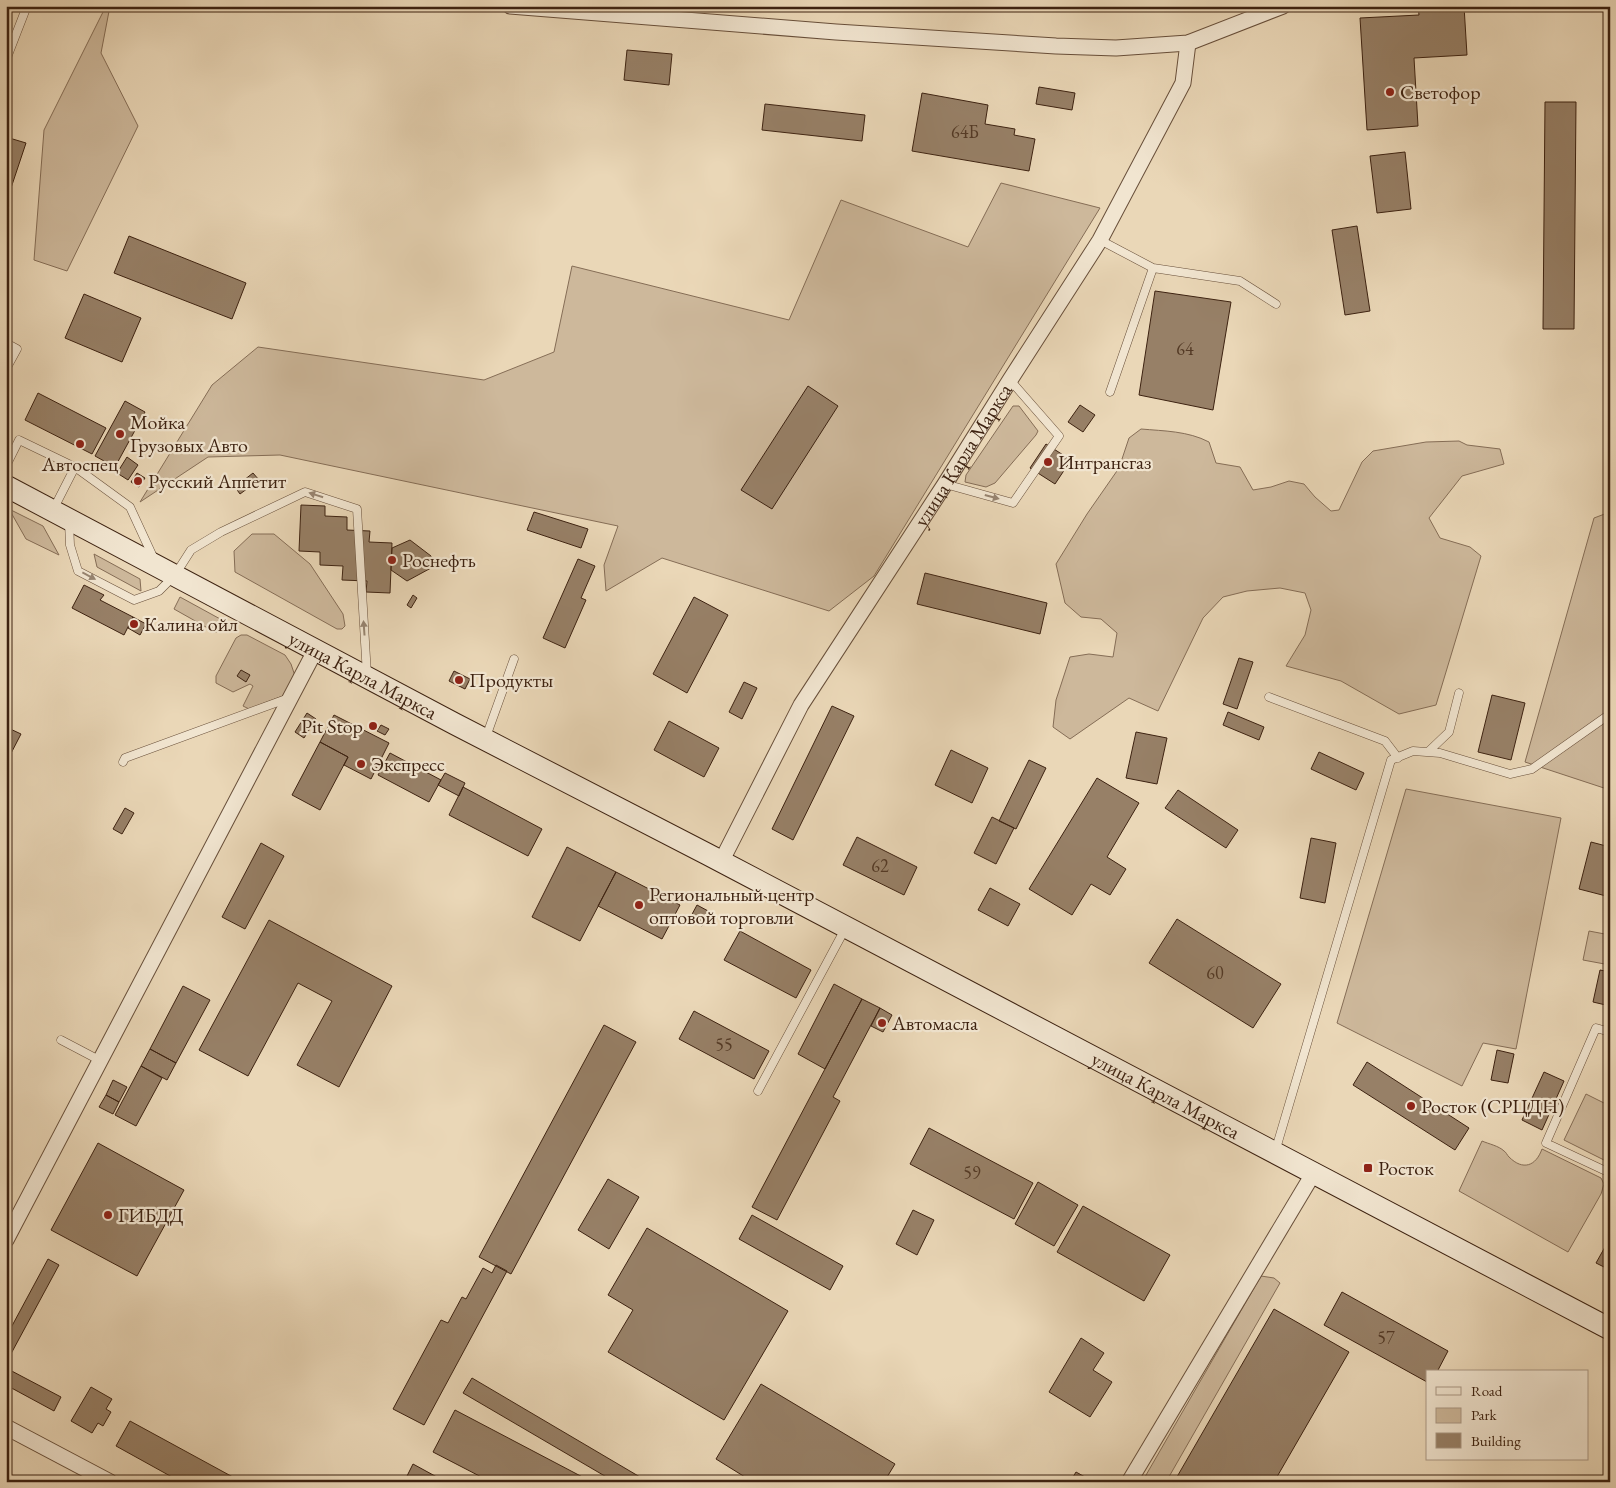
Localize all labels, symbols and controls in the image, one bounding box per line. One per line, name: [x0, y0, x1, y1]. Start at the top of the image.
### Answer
place label: Светофор: [1400, 79, 1481, 105]
marker: Светофор: [1384, 86, 1396, 98]
house number: 64Б: [951, 120, 979, 143]
house number: 64: [1176, 337, 1194, 360]
street label: улица Карла Маркса: [908, 379, 1018, 531]
place label: Мойка Грузовых Авто: [130, 409, 248, 458]
marker: Мойка Грузовых Авто: [114, 428, 126, 440]
marker: Автоспец: [74, 438, 86, 450]
place label: Интрансгаз: [1058, 449, 1152, 475]
place label: Автоспец: [41, 451, 119, 477]
marker: Интрансгаз: [1042, 456, 1054, 468]
place label: Русский Аппетит: [148, 468, 286, 494]
marker: Русский Аппетит: [132, 475, 144, 487]
one-way arrow: [308, 491, 323, 499]
one-way arrow: [984, 493, 999, 501]
place label: Роснефть: [402, 547, 476, 573]
marker: Роснефть: [386, 554, 398, 566]
one-way arrow: [82, 572, 97, 580]
place label: Калина ойл: [144, 611, 238, 637]
marker: Калина ойл: [128, 618, 140, 630]
one-way arrow: [360, 620, 368, 636]
street label: улица Карла Маркса: [284, 625, 442, 725]
place label: Продукты: [469, 667, 553, 693]
marker: Продукты: [453, 674, 465, 686]
place label: Pit Stop: [301, 713, 363, 739]
marker: Pit Stop: [367, 720, 379, 732]
place label: Экспресс: [371, 751, 445, 777]
marker: Экспресс: [355, 758, 367, 770]
house number: 62: [871, 854, 889, 877]
place label: Региональный центр оптовой торговли: [649, 881, 814, 930]
marker: Региональный центр оптовой торговли: [633, 899, 645, 911]
house number: 60: [1206, 961, 1224, 984]
place label: Автомасла: [891, 1010, 978, 1036]
marker: Автомасла: [876, 1017, 888, 1029]
house number: 55: [715, 1033, 733, 1056]
street label: улица Карла Маркса: [1087, 1045, 1245, 1145]
place label: Росток (СРЦДН): [1421, 1093, 1564, 1119]
marker: Росток (СРЦДН): [1405, 1100, 1417, 1112]
place label: Росток: [1378, 1155, 1434, 1181]
house number: 59: [963, 1161, 981, 1184]
marker: Росток: [1362, 1162, 1374, 1174]
place label: ГИБДД: [118, 1202, 184, 1228]
marker: ГИБДД: [102, 1209, 114, 1221]
house number: 57: [1377, 1326, 1395, 1349]
legend: [1426, 1370, 1588, 1460]
text: Road: [1471, 1381, 1503, 1400]
text: Park: [1471, 1405, 1498, 1424]
text: Building: [1471, 1431, 1521, 1450]

